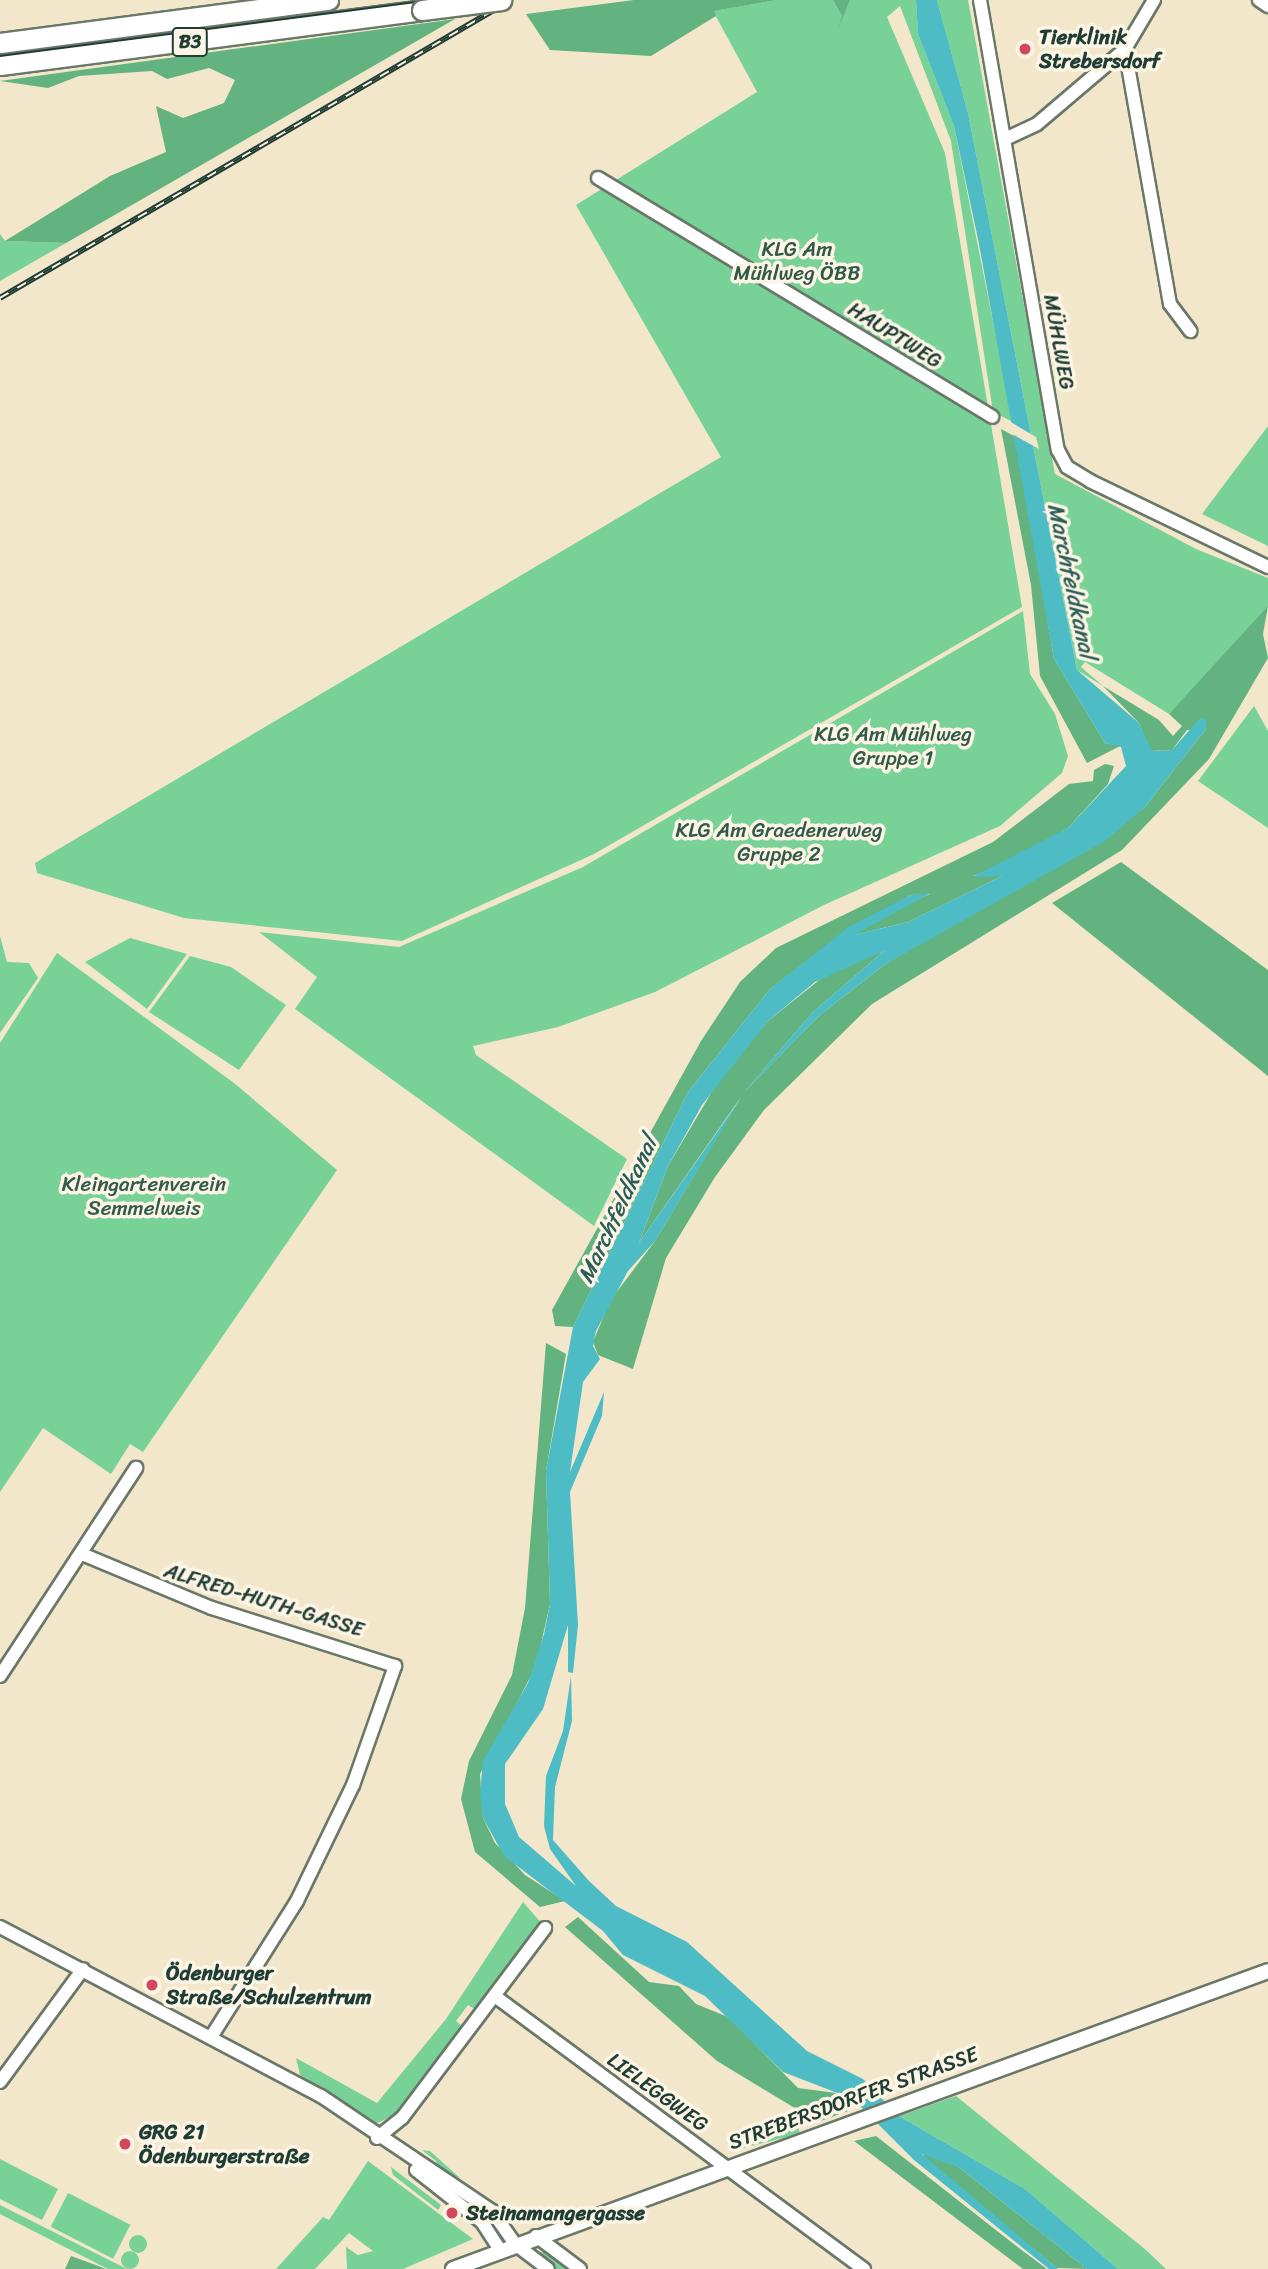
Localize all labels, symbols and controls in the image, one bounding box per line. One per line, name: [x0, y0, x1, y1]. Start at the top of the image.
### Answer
place label: Tierklinik Strebersdorf: [1039, 24, 1160, 74]
road number: B3: [171, 26, 209, 58]
marker: Tierklinik Strebersdorf: [1017, 41, 1033, 57]
park label: KLG Am Mühlweg ÖBB: [733, 236, 861, 286]
street label: MÜHLWEG: [1038, 292, 1080, 392]
street label: HAUPTWEG: [843, 296, 947, 374]
water label: Marchfeldkanal: [1041, 501, 1101, 661]
park label: KLG Am Mühlweg Gruppe 1: [814, 721, 972, 771]
park label: KLG Am Graedenerweg Gruppe 2: [675, 817, 883, 867]
water label: Marchfeldkanal: [572, 1132, 664, 1288]
park label: Kleingartenverein Semmelweis: [62, 1171, 226, 1221]
street label: ALFRED-HUTH-GASSE: [161, 1558, 367, 1642]
place label: Ödenburger Straße/Schulzentrum: [166, 1960, 372, 2010]
marker: Ödenburger Straße/Schulzentrum: [144, 1977, 160, 1993]
street label: STREBERSDORFER STRASSE: [724, 2041, 982, 2155]
street label: LIELEGGWEG: [603, 2047, 713, 2137]
place label: GRG 21 Ödenburgerstraße: [139, 2119, 309, 2169]
marker: GRG 21 Ödenburgerstraße: [117, 2136, 133, 2152]
place label: Steinamangergasse: [466, 2200, 645, 2226]
marker: Steinamangergasse: [444, 2205, 460, 2221]

